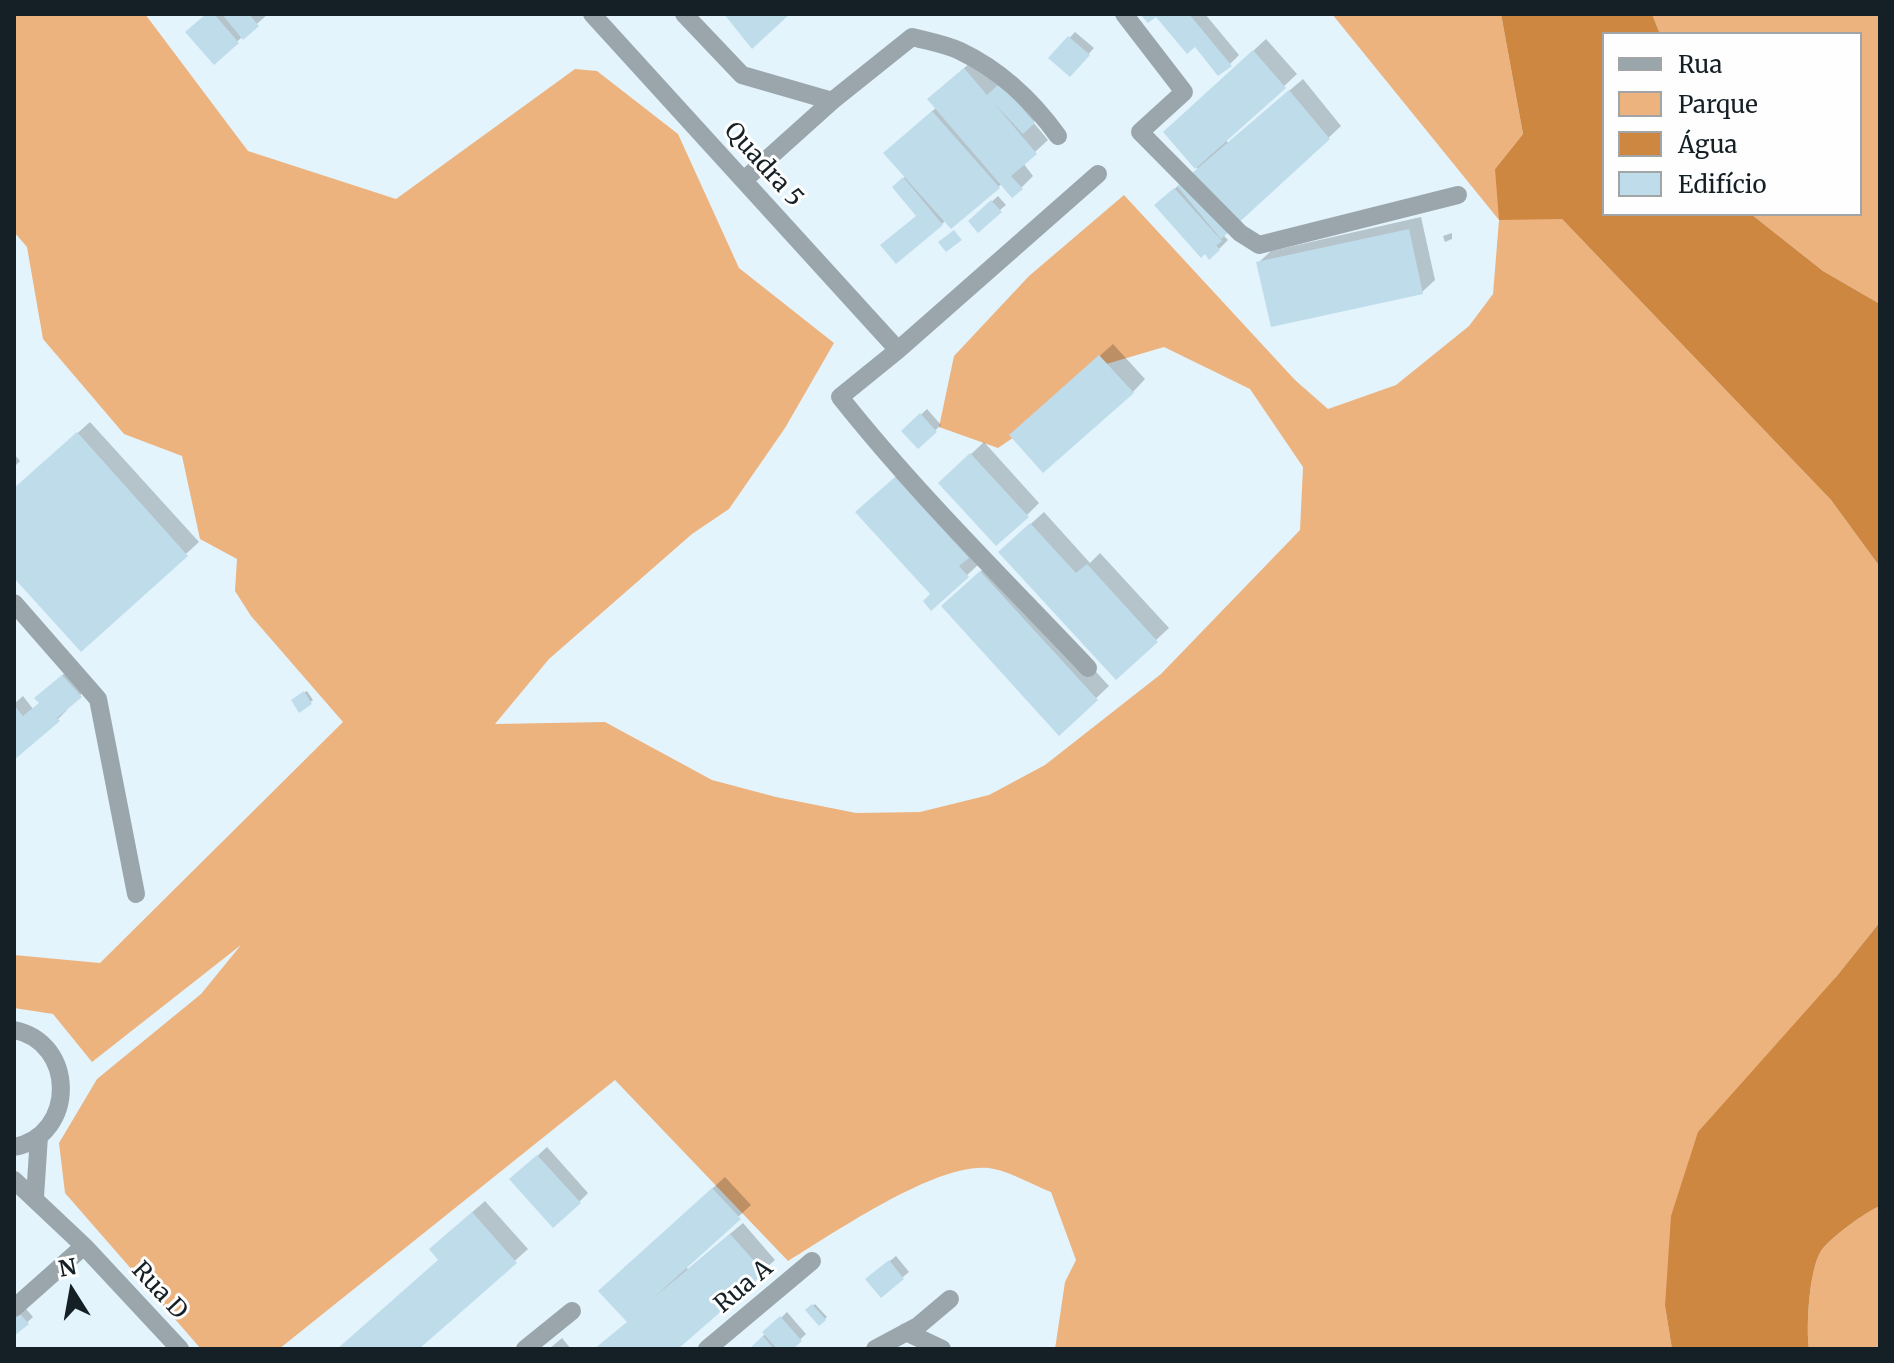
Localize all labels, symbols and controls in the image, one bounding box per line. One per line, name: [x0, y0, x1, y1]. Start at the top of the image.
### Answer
legend: [1602, 32, 1862, 216]
text: Rua: [1678, 49, 1722, 80]
text: Parque: [1678, 89, 1758, 120]
street label: Quadra 5: [718, 117, 808, 213]
text: Água: [1678, 129, 1737, 160]
text: Edifício: [1678, 169, 1766, 200]
north arrow: [32, 1251, 112, 1331]
text: N: [56, 1252, 79, 1283]
street label: Rua A: [709, 1254, 779, 1320]
street label: Rua D: [125, 1256, 193, 1326]

